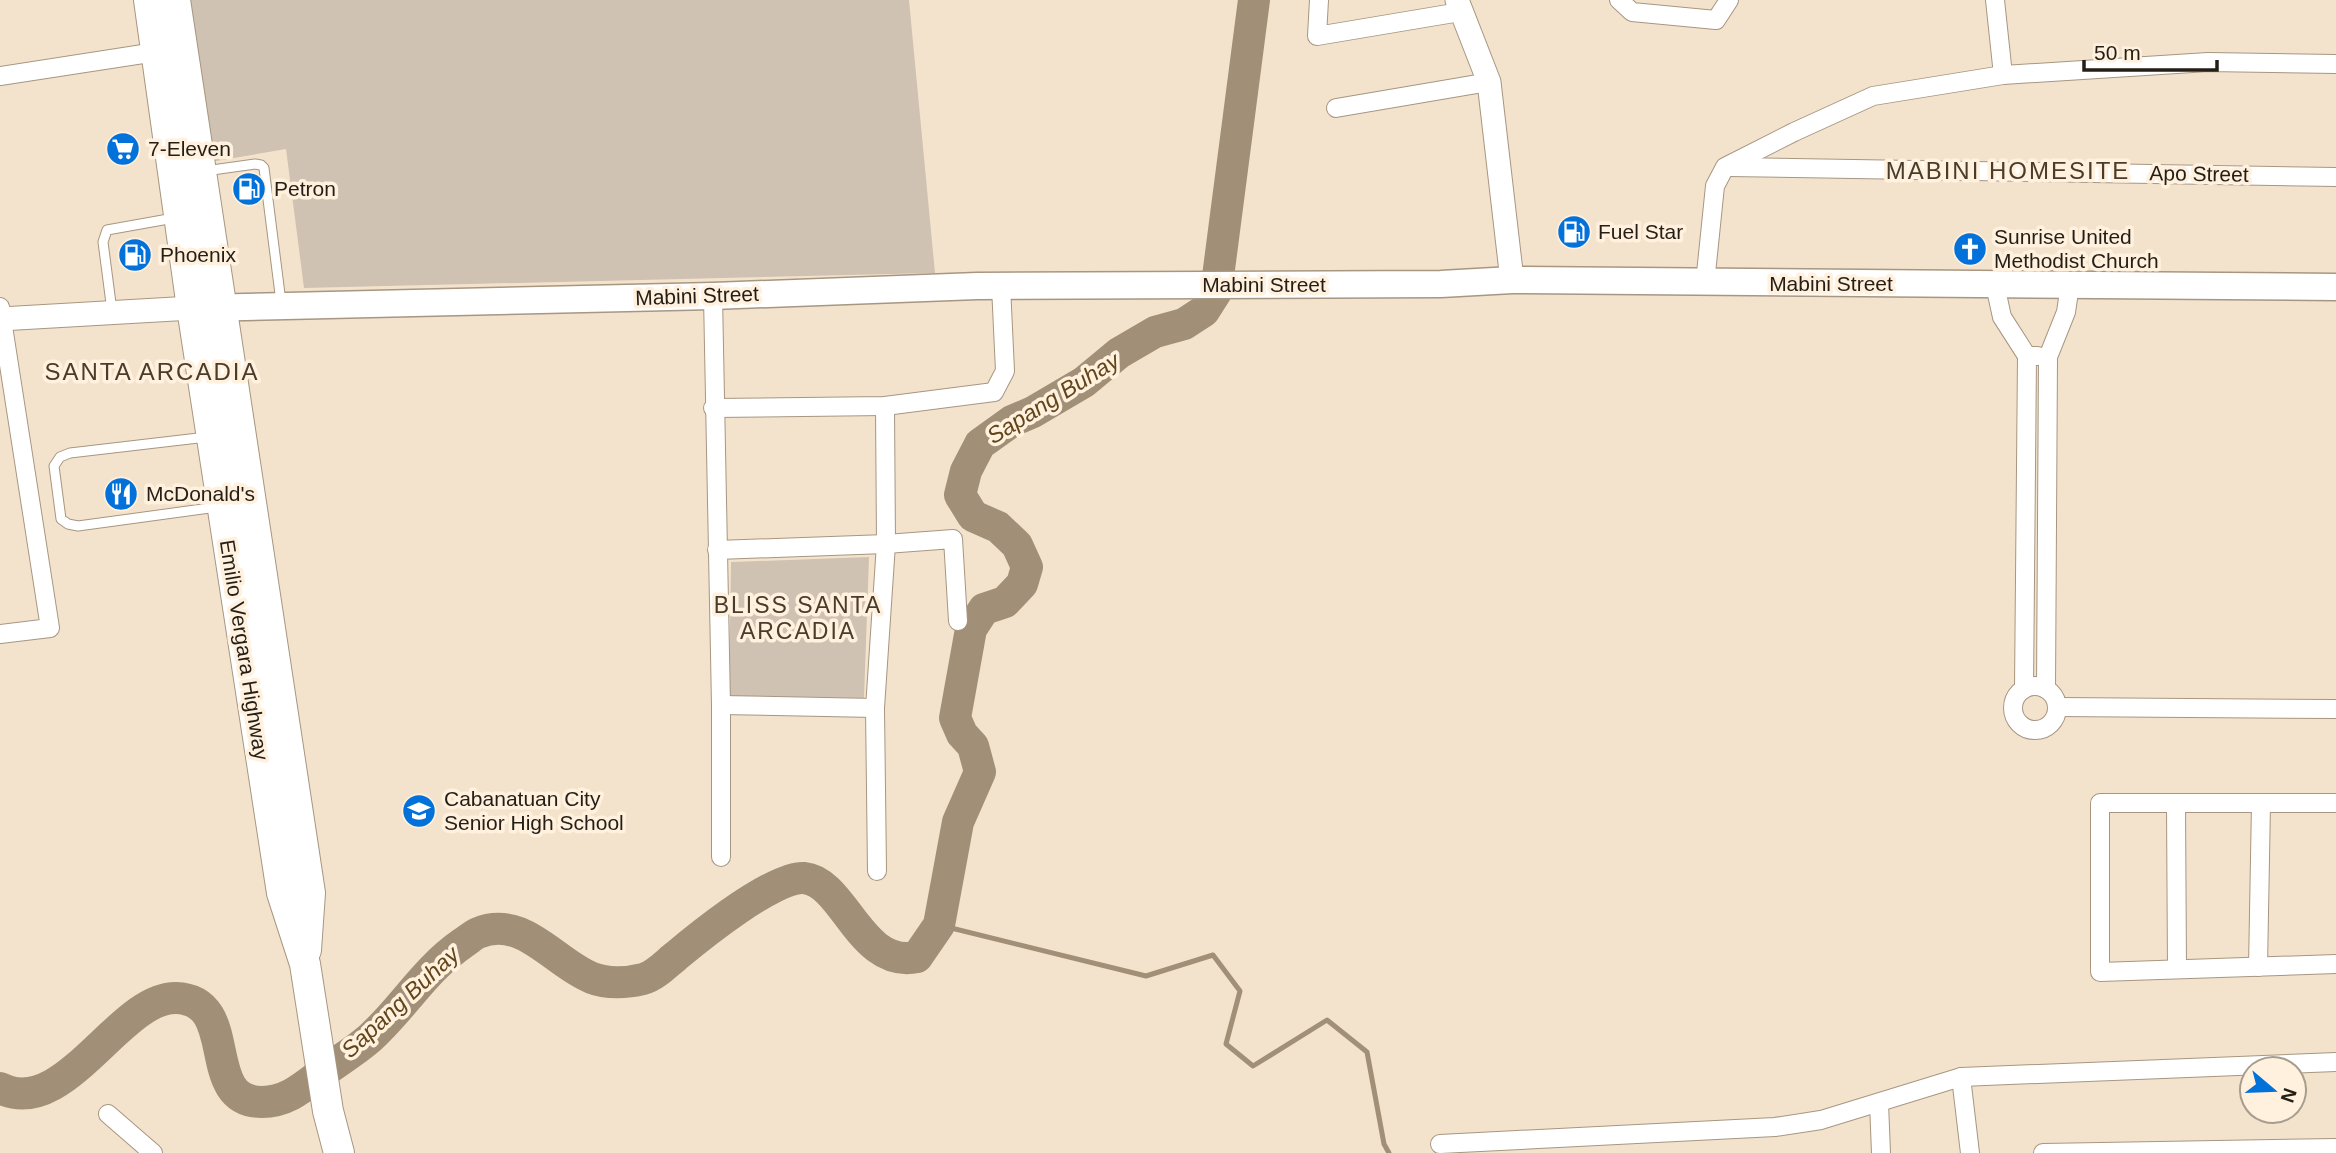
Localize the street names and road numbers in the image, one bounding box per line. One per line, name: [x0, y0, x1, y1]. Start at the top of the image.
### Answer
street label: Apo Street: [2149, 161, 2249, 186]
street label: Mabini Street: [1769, 272, 1893, 295]
street label: Mabini Street: [1202, 273, 1326, 296]
street label: Mabini Street: [635, 282, 759, 309]
street label: Emilio Vergara Highway: [216, 538, 273, 762]

